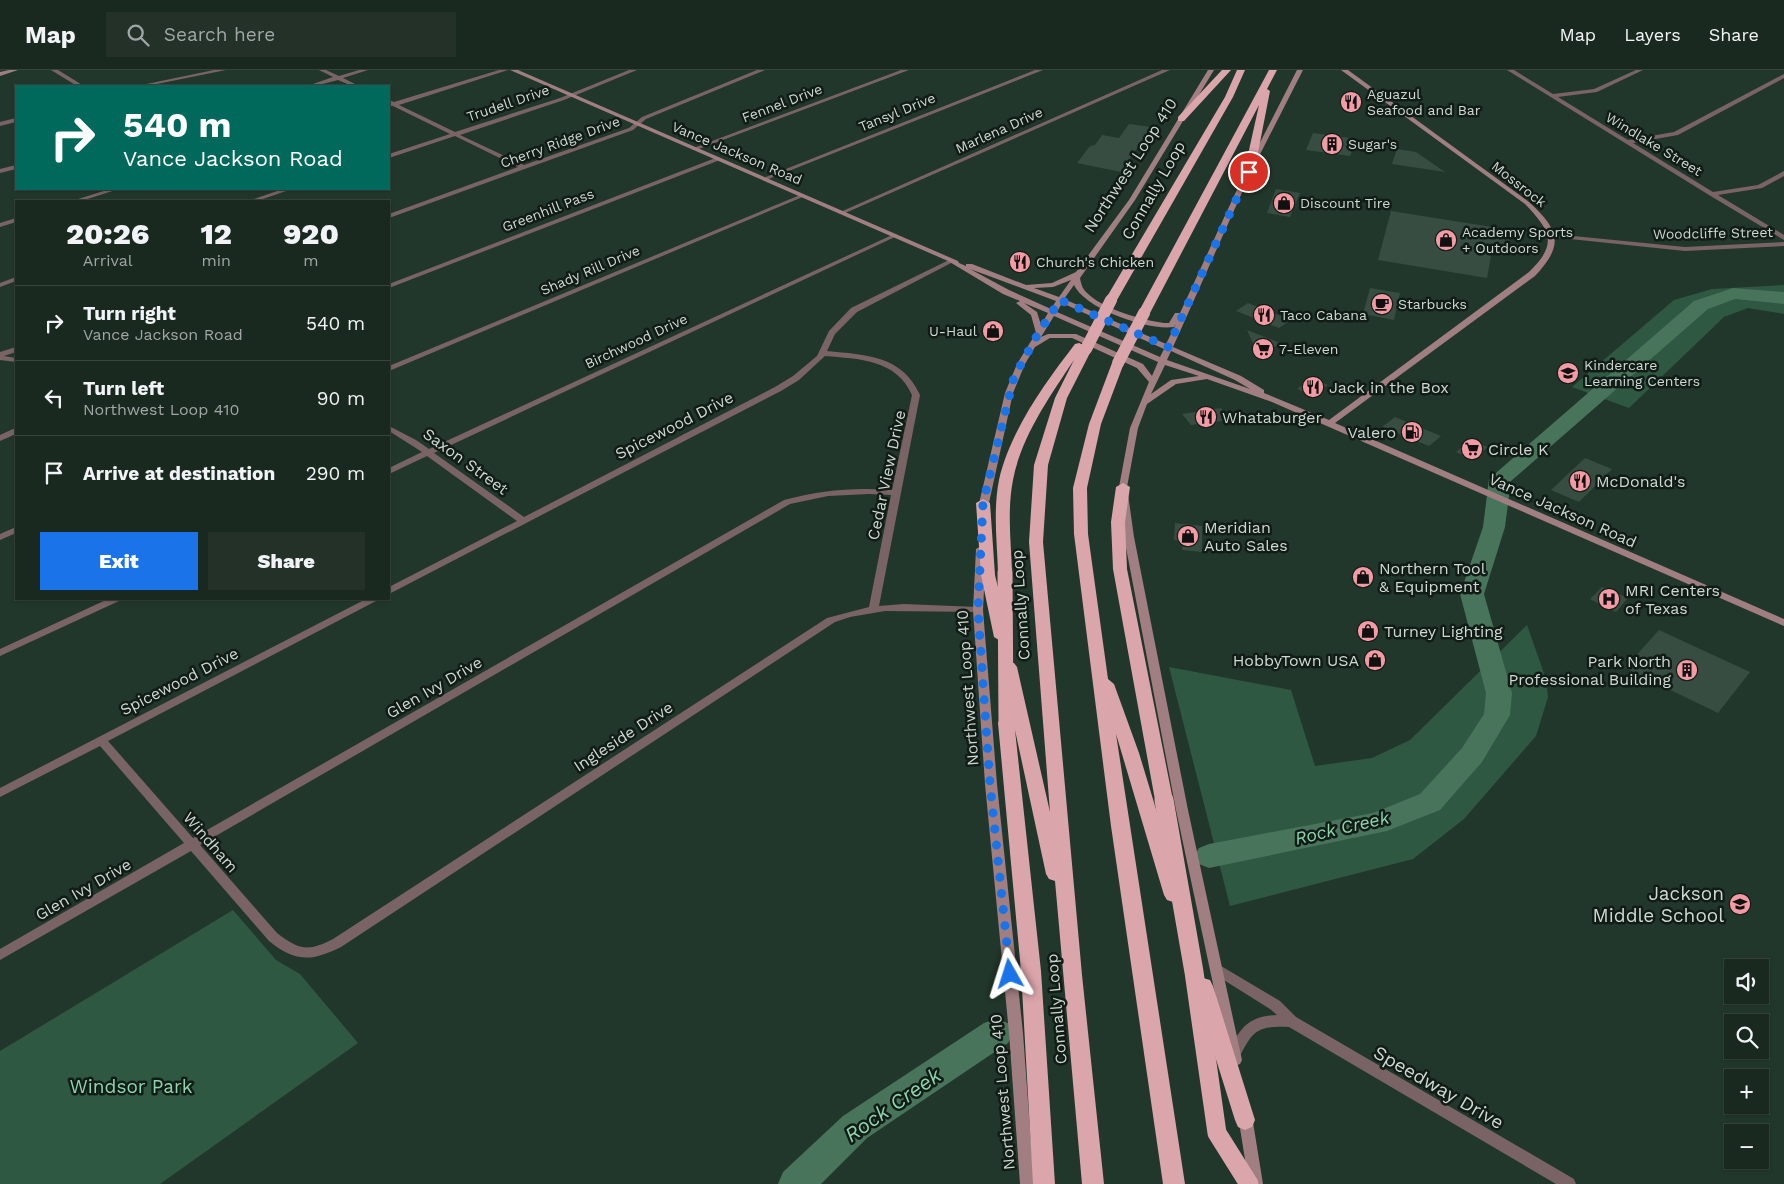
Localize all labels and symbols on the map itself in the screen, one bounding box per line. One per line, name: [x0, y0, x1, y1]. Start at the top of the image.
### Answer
street label: Fennel Drive: [740, 80, 824, 126]
street label: Trudell Drive: [465, 81, 551, 125]
place label: Aguazul Seafood and Bar: [1367, 86, 1481, 118]
street label: Tansyl Drive: [856, 89, 938, 135]
restaurant icon: Aguazul Seafood and Bar: [1339, 90, 1363, 114]
street label: Northwest Loop 410: [1080, 95, 1181, 236]
street label: Marlena Drive: [953, 104, 1045, 156]
street label: Windlake Street: [1603, 109, 1705, 179]
street label: Cherry Ridge Drive: [498, 113, 622, 171]
street label: Vance Jackson Road: [670, 118, 804, 188]
building icon: Sugar's: [1320, 132, 1344, 156]
place label: Sugar's: [1348, 136, 1397, 152]
street label: Connally Loop: [1118, 138, 1189, 243]
pin: [1228, 151, 1270, 193]
street label: Mossrock: [1489, 158, 1549, 210]
street label: Greenhill Pass: [500, 185, 596, 235]
shop icon: Discount Tire: [1272, 191, 1296, 215]
place label: Discount Tire: [1300, 195, 1390, 211]
place label: Academy Sports + Outdoors: [1462, 224, 1573, 256]
street label: Woodcliffe Street: [1653, 224, 1773, 242]
shop icon: Academy Sports + Outdoors: [1434, 228, 1458, 252]
street label: Shady Rill Drive: [538, 242, 642, 298]
restaurant icon: Church's Chicken: [1008, 250, 1032, 274]
place label: Church's Chicken: [1036, 254, 1154, 270]
cafe icon: Starbucks: [1370, 292, 1394, 316]
place label: Starbucks: [1398, 296, 1467, 312]
restaurant icon: Taco Cabana: [1252, 303, 1276, 327]
place label: Taco Cabana: [1280, 307, 1367, 323]
street label: Birchwood Drive: [582, 310, 690, 372]
shop icon: U-Haul: [981, 319, 1005, 343]
place label: U-Haul: [929, 323, 978, 339]
supermarket icon: 7-Eleven: [1251, 337, 1275, 361]
place label: 7-Eleven: [1279, 341, 1338, 357]
place label: Kindercare Learning Centers: [1584, 357, 1700, 389]
school or university icon: Kindercare Learning Centers: [1556, 361, 1580, 385]
restaurant icon: Jack in the Box: [1301, 375, 1325, 399]
place label: Jack in the Box: [1329, 378, 1449, 397]
street label: Spicewood Drive: [612, 387, 736, 463]
restaurant icon: Whataburger: [1194, 405, 1218, 429]
street label: Cedar View Drive: [863, 408, 910, 542]
place label: Whataburger: [1222, 408, 1323, 427]
fuel station icon: Valero: [1400, 420, 1424, 444]
place label: Valero: [1348, 423, 1396, 442]
street label: Saxon Street: [419, 424, 512, 499]
supermarket icon: Circle K: [1460, 437, 1484, 461]
place label: Circle K: [1488, 440, 1549, 459]
street label: Vance Jackson Road: [1486, 469, 1640, 552]
restaurant icon: McDonald's: [1568, 469, 1592, 493]
place label: McDonald's: [1596, 472, 1686, 491]
place label: Meridian Auto Sales: [1204, 518, 1288, 555]
shop icon: Meridian Auto Sales: [1176, 524, 1200, 548]
street label: Connally Loop: [1007, 549, 1034, 661]
place label: Northern Tool & Equipment: [1379, 559, 1486, 596]
shop icon: Northern Tool & Equipment: [1351, 565, 1375, 589]
place label: MRI Centers of Texas: [1625, 581, 1720, 618]
hospital icon: MRI Centers of Texas: [1597, 587, 1621, 611]
street label: Northwest Loop 410: [953, 609, 982, 767]
shop icon: Turney Lighting: [1356, 619, 1380, 643]
place label: Turney Lighting: [1384, 622, 1503, 641]
street label: Spicewood Drive: [117, 643, 241, 719]
shop icon: HobbyTown USA: [1363, 648, 1387, 672]
place label: HobbyTown USA: [1233, 651, 1359, 670]
street label: Glen Ivy Drive: [383, 652, 485, 722]
place label: Park North Professional Building: [1509, 652, 1671, 689]
building icon: Park North Professional Building: [1675, 658, 1699, 682]
street label: Ingleside Drive: [570, 697, 676, 776]
water label: Rock Creek: [1293, 806, 1392, 849]
street label: Windham: [179, 808, 242, 876]
street label: Glen Ivy Drive: [32, 854, 134, 924]
place label: Jackson Middle School: [1592, 882, 1724, 927]
school or university icon: Jackson Middle School: [1728, 892, 1752, 916]
position arrow: [983, 947, 1035, 999]
street label: Connally Loop: [1042, 953, 1071, 1065]
street label: Northwest Loop 410: [986, 1013, 1019, 1171]
street label: Speedway Drive: [1369, 1041, 1508, 1134]
water label: Rock Creek: [840, 1062, 946, 1147]
park label: Windsor Park: [69, 1075, 193, 1098]

